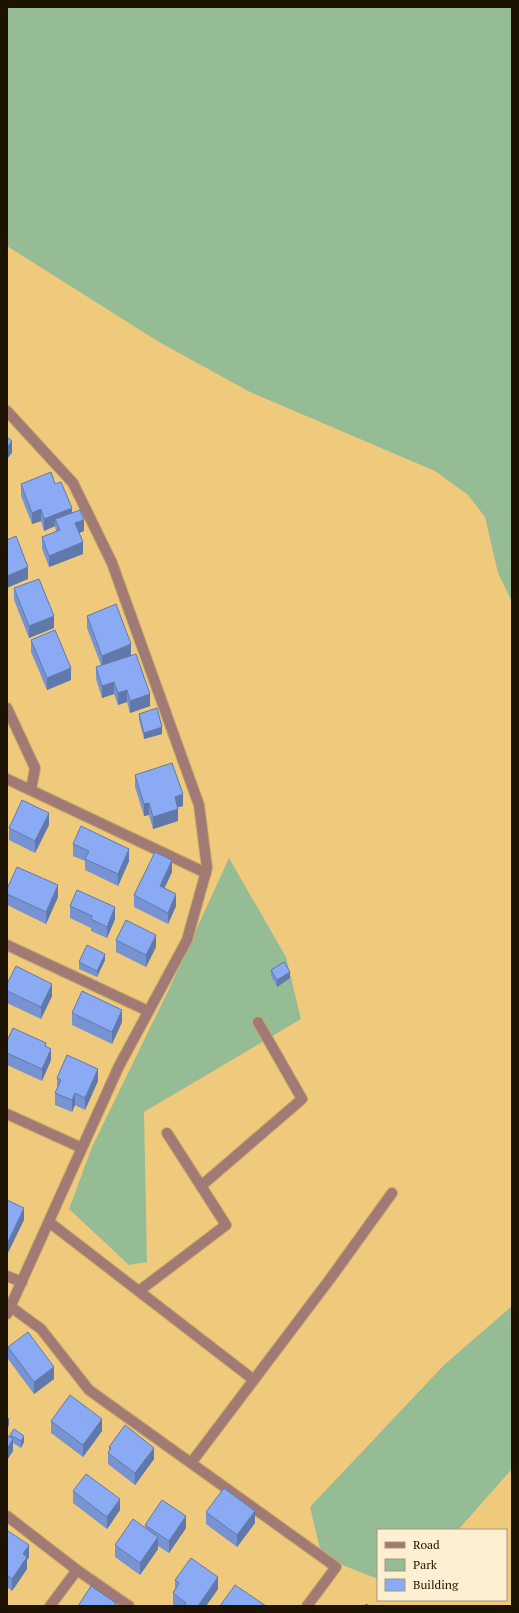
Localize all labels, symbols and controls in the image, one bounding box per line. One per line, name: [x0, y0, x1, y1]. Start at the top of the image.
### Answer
legend: [377, 1529, 507, 1601]
text: Road: [413, 1537, 440, 1552]
text: Park: [413, 1557, 438, 1572]
text: Building: [413, 1577, 459, 1592]

